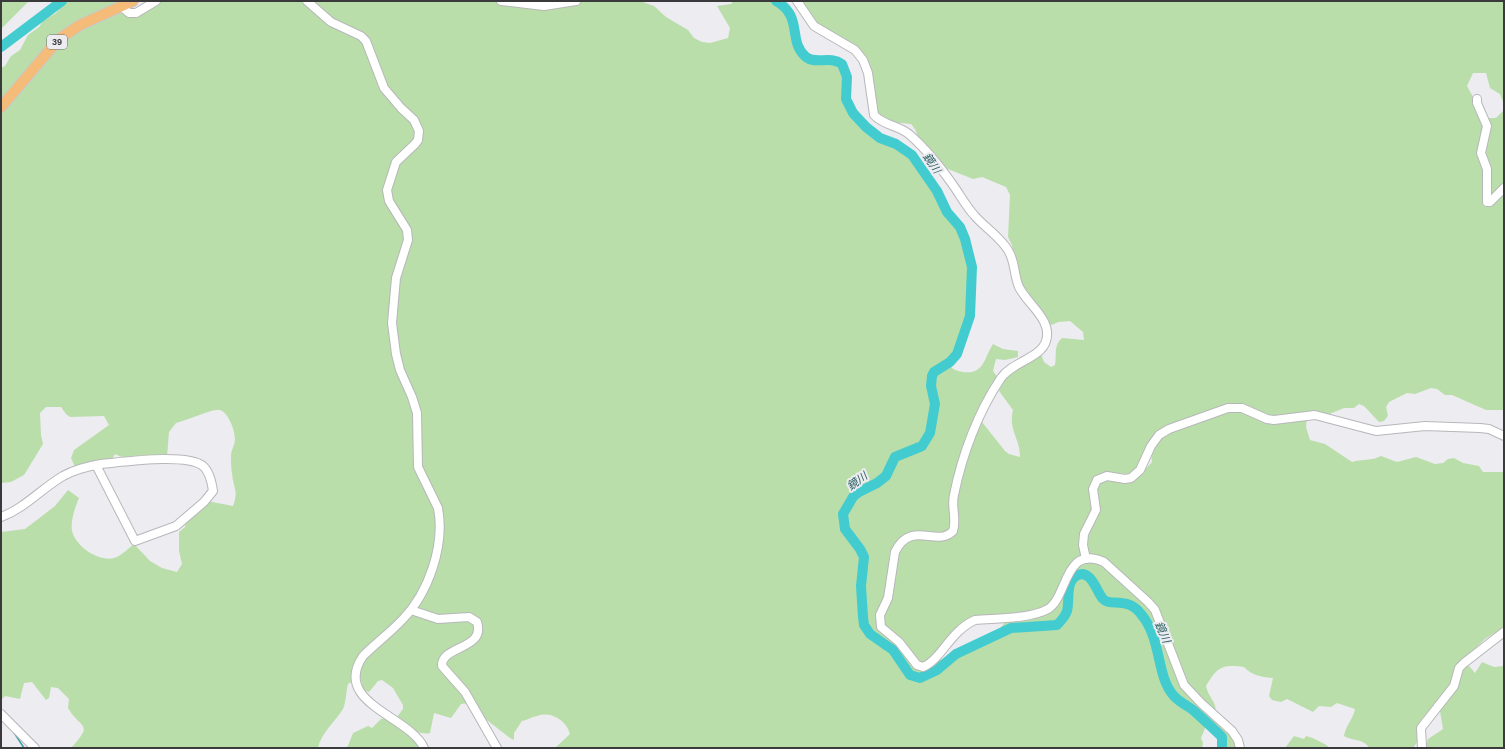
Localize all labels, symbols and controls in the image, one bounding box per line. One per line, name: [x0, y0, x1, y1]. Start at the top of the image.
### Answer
road number: 39: [47, 35, 67, 49]
water label: 鏡川: [921, 151, 944, 176]
water label: 鏡川: [845, 469, 870, 492]
water label: 鏡川: [1153, 620, 1173, 645]

